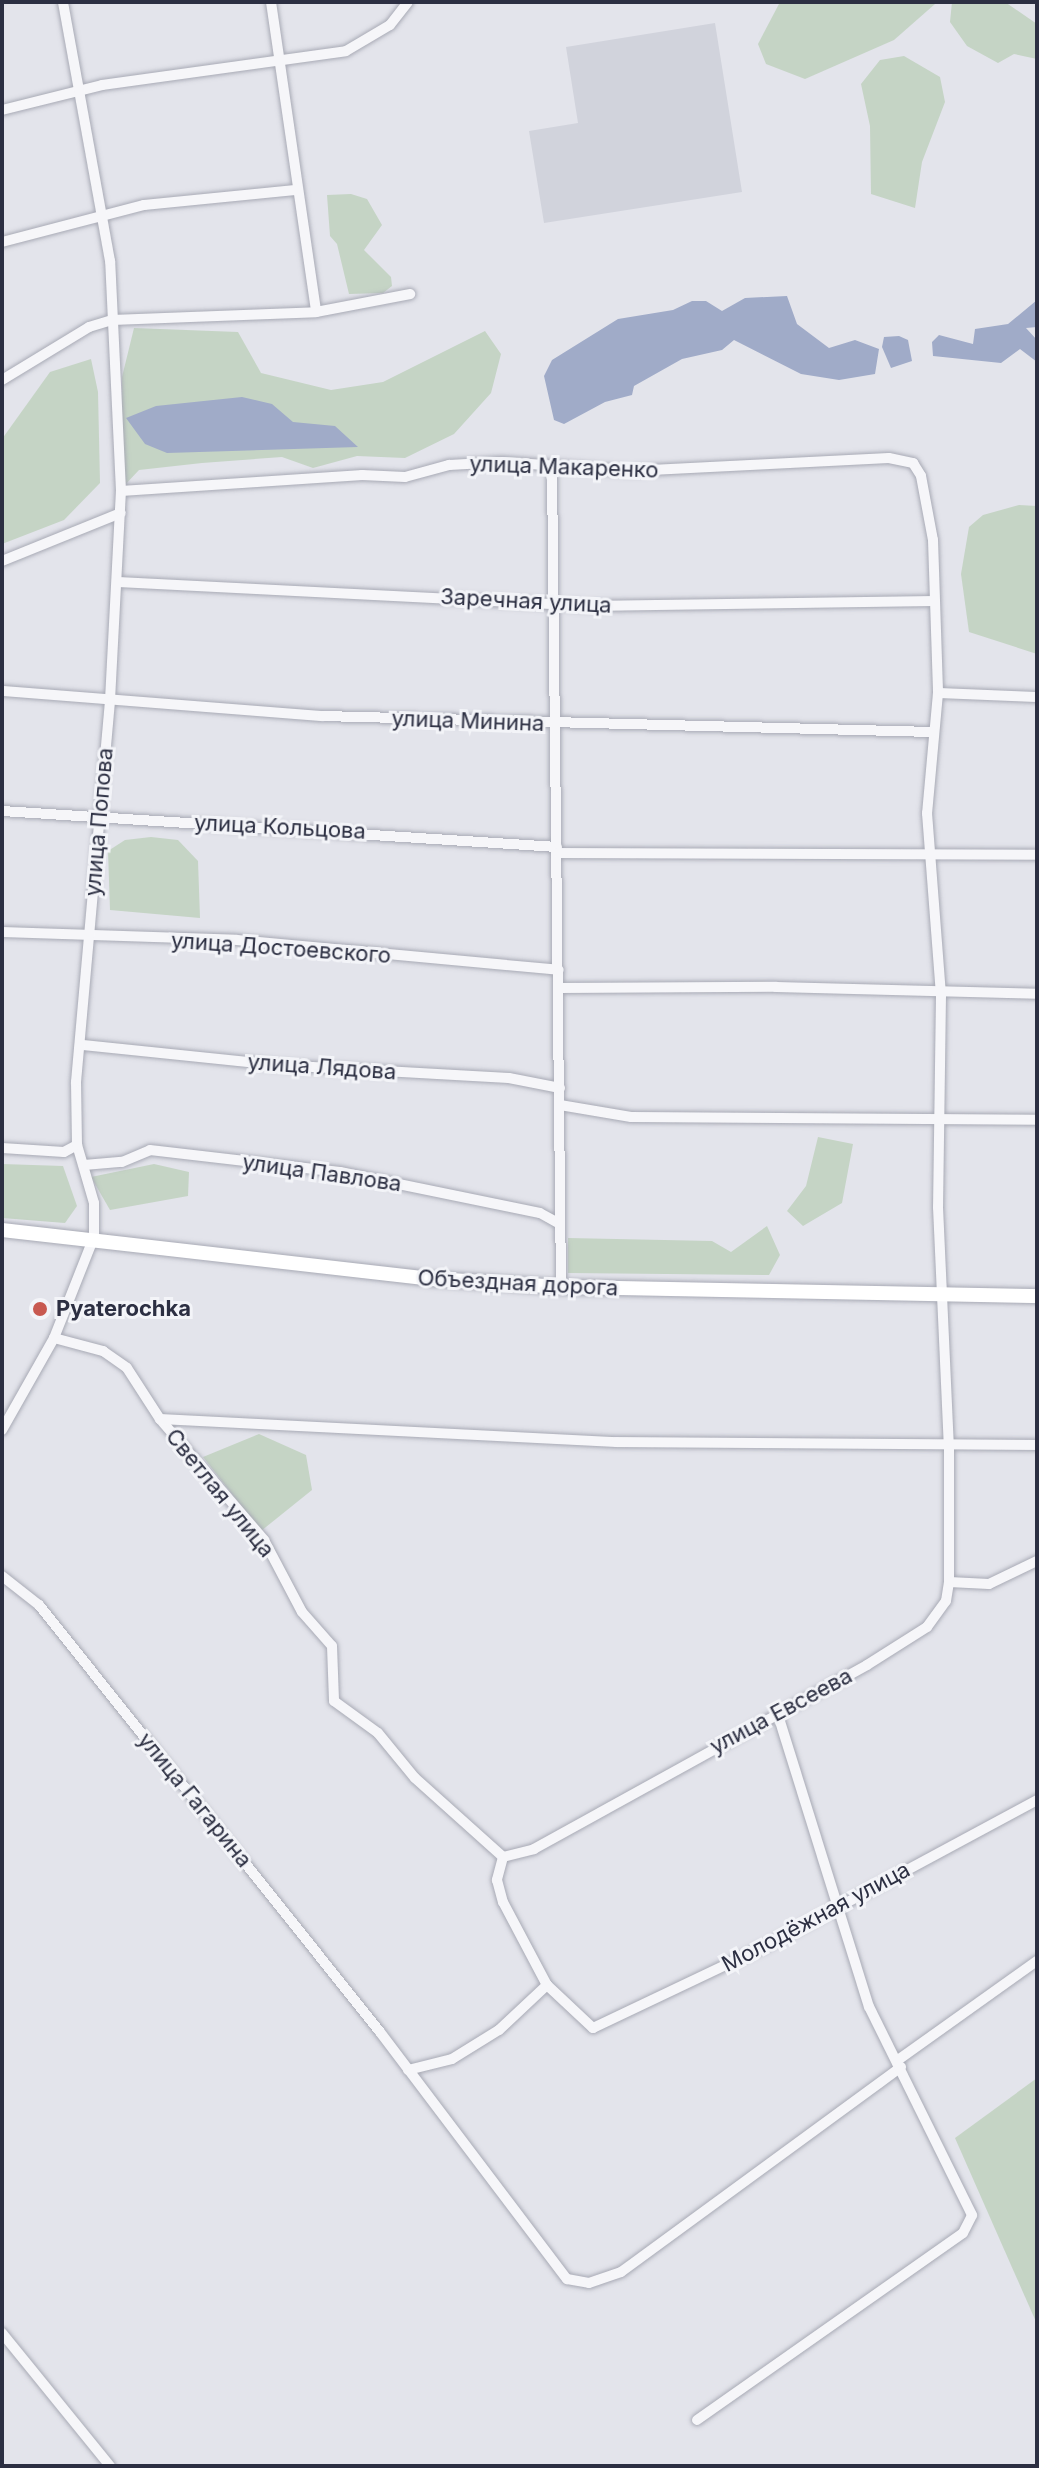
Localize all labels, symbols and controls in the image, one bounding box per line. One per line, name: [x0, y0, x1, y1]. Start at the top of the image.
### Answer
street label: улица Макаренко: [469, 451, 659, 483]
street label: Заречная улица: [440, 583, 612, 619]
street label: улица Минина: [391, 705, 545, 737]
street label: улица Попова: [79, 747, 119, 897]
street label: улица Кольцова: [193, 809, 367, 845]
street label: улица Достоевского: [170, 927, 392, 969]
street label: улица Лядова: [247, 1049, 397, 1085]
street label: улица Павлова: [241, 1149, 403, 1197]
street label: Объездная дорога: [417, 1265, 619, 1301]
place label: Pyaterochka: [56, 1296, 191, 1322]
marker: Pyaterochka: [31, 1300, 49, 1318]
street label: Светлая улица: [160, 1424, 280, 1562]
street label: улица Евсеева: [705, 1662, 857, 1760]
street label: улица Гагарина: [133, 1727, 257, 1873]
street label: Молодёжная улица: [717, 1856, 915, 1978]

